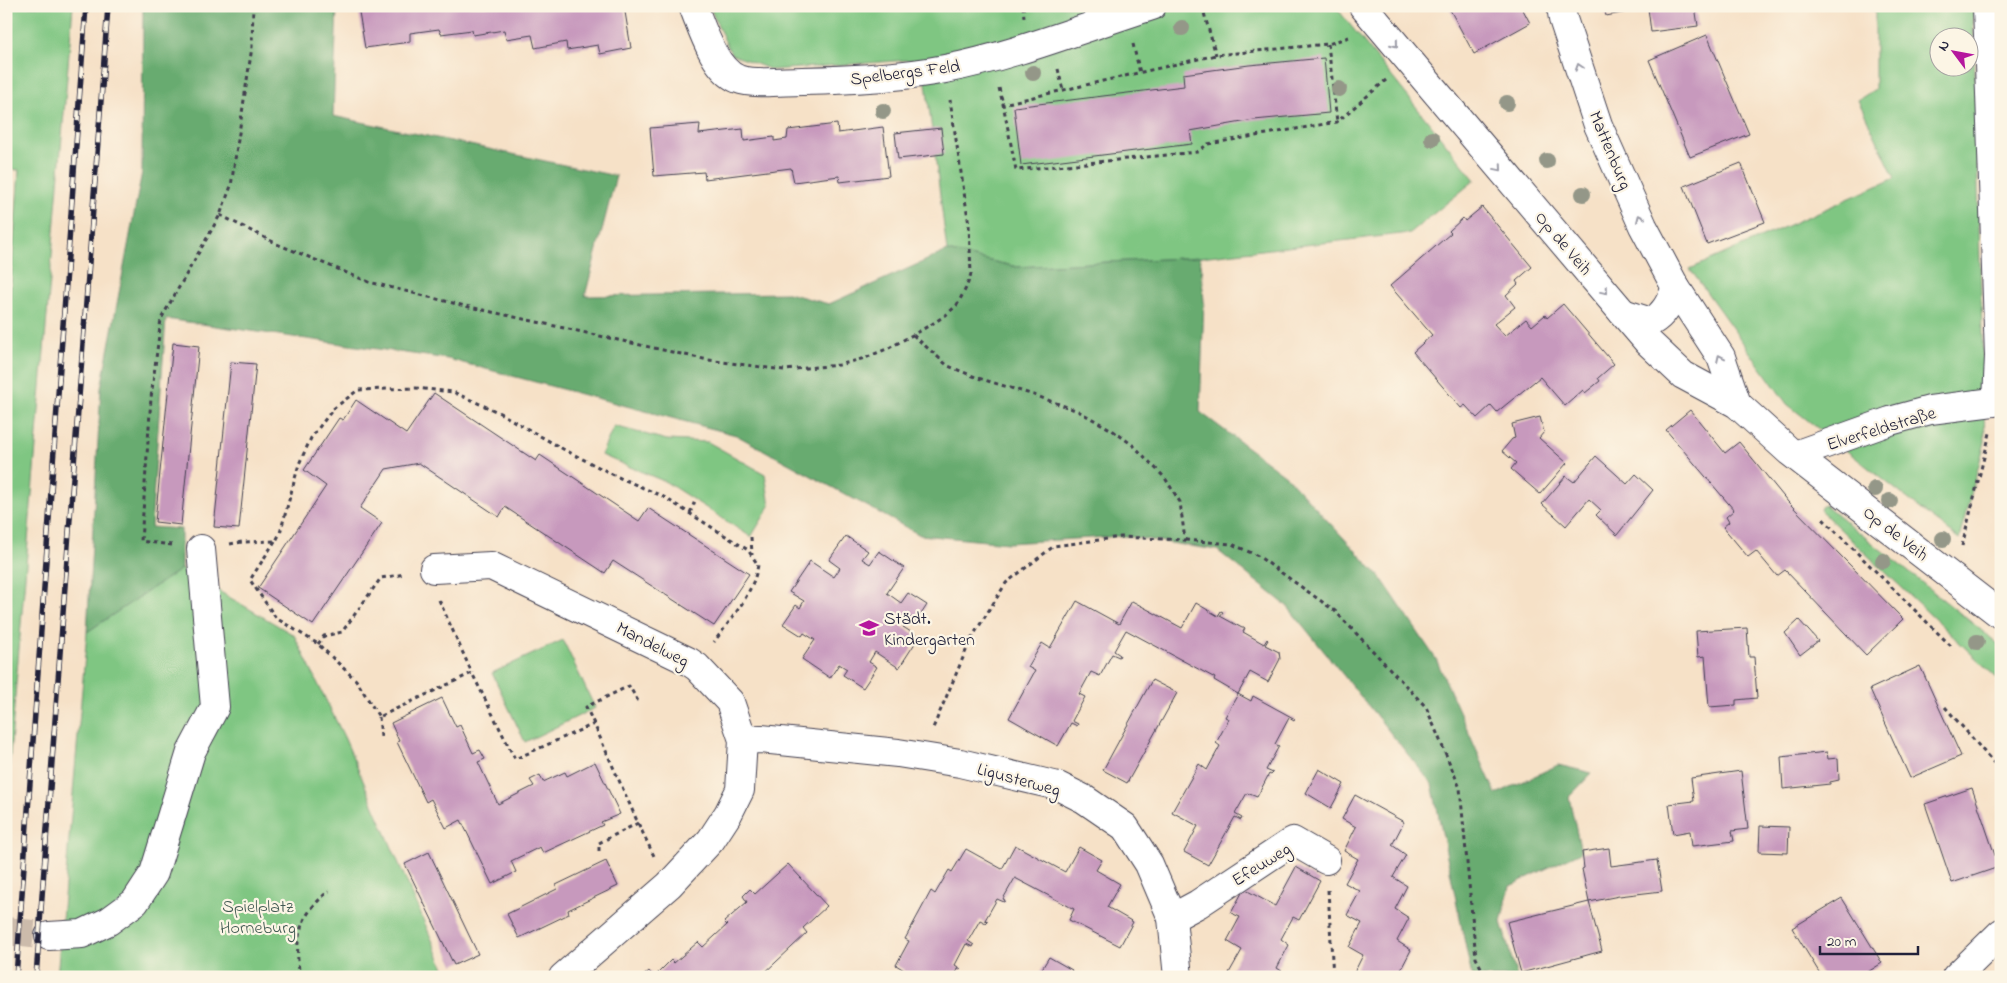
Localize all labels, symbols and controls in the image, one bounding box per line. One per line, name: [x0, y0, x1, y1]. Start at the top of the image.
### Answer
north arrow: [1930, 28, 1980, 78]
text: N: [1933, 36, 1956, 55]
one-way arrow: [1389, 38, 1398, 47]
street label: Spelbergs Feld: [849, 54, 962, 95]
one-way arrow: [1575, 63, 1585, 72]
street label: Mattenburg: [1580, 107, 1637, 195]
one-way arrow: [1494, 162, 1503, 171]
street label: Op de Veih: [1528, 206, 1597, 282]
one-way arrow: [1635, 214, 1646, 223]
one-way arrow: [1599, 286, 1608, 295]
one-way arrow: [1716, 354, 1727, 363]
street label: Elverfeldstraße: [1824, 401, 1940, 459]
street label: Op de Veih: [1856, 501, 1933, 569]
place label: Städt. Kindergarten: [884, 607, 975, 655]
street label: Mandelweg: [611, 616, 693, 676]
school or university icon: Städt. Kindergarten: [858, 617, 880, 639]
street label: Ligusterweg: [974, 757, 1063, 805]
street label: Efeuweg: [1227, 837, 1297, 895]
park label: Spielplatz Horneburg: [220, 895, 296, 943]
scale bar: [1820, 923, 1917, 955]
text: 20 m: [1827, 931, 1857, 953]

